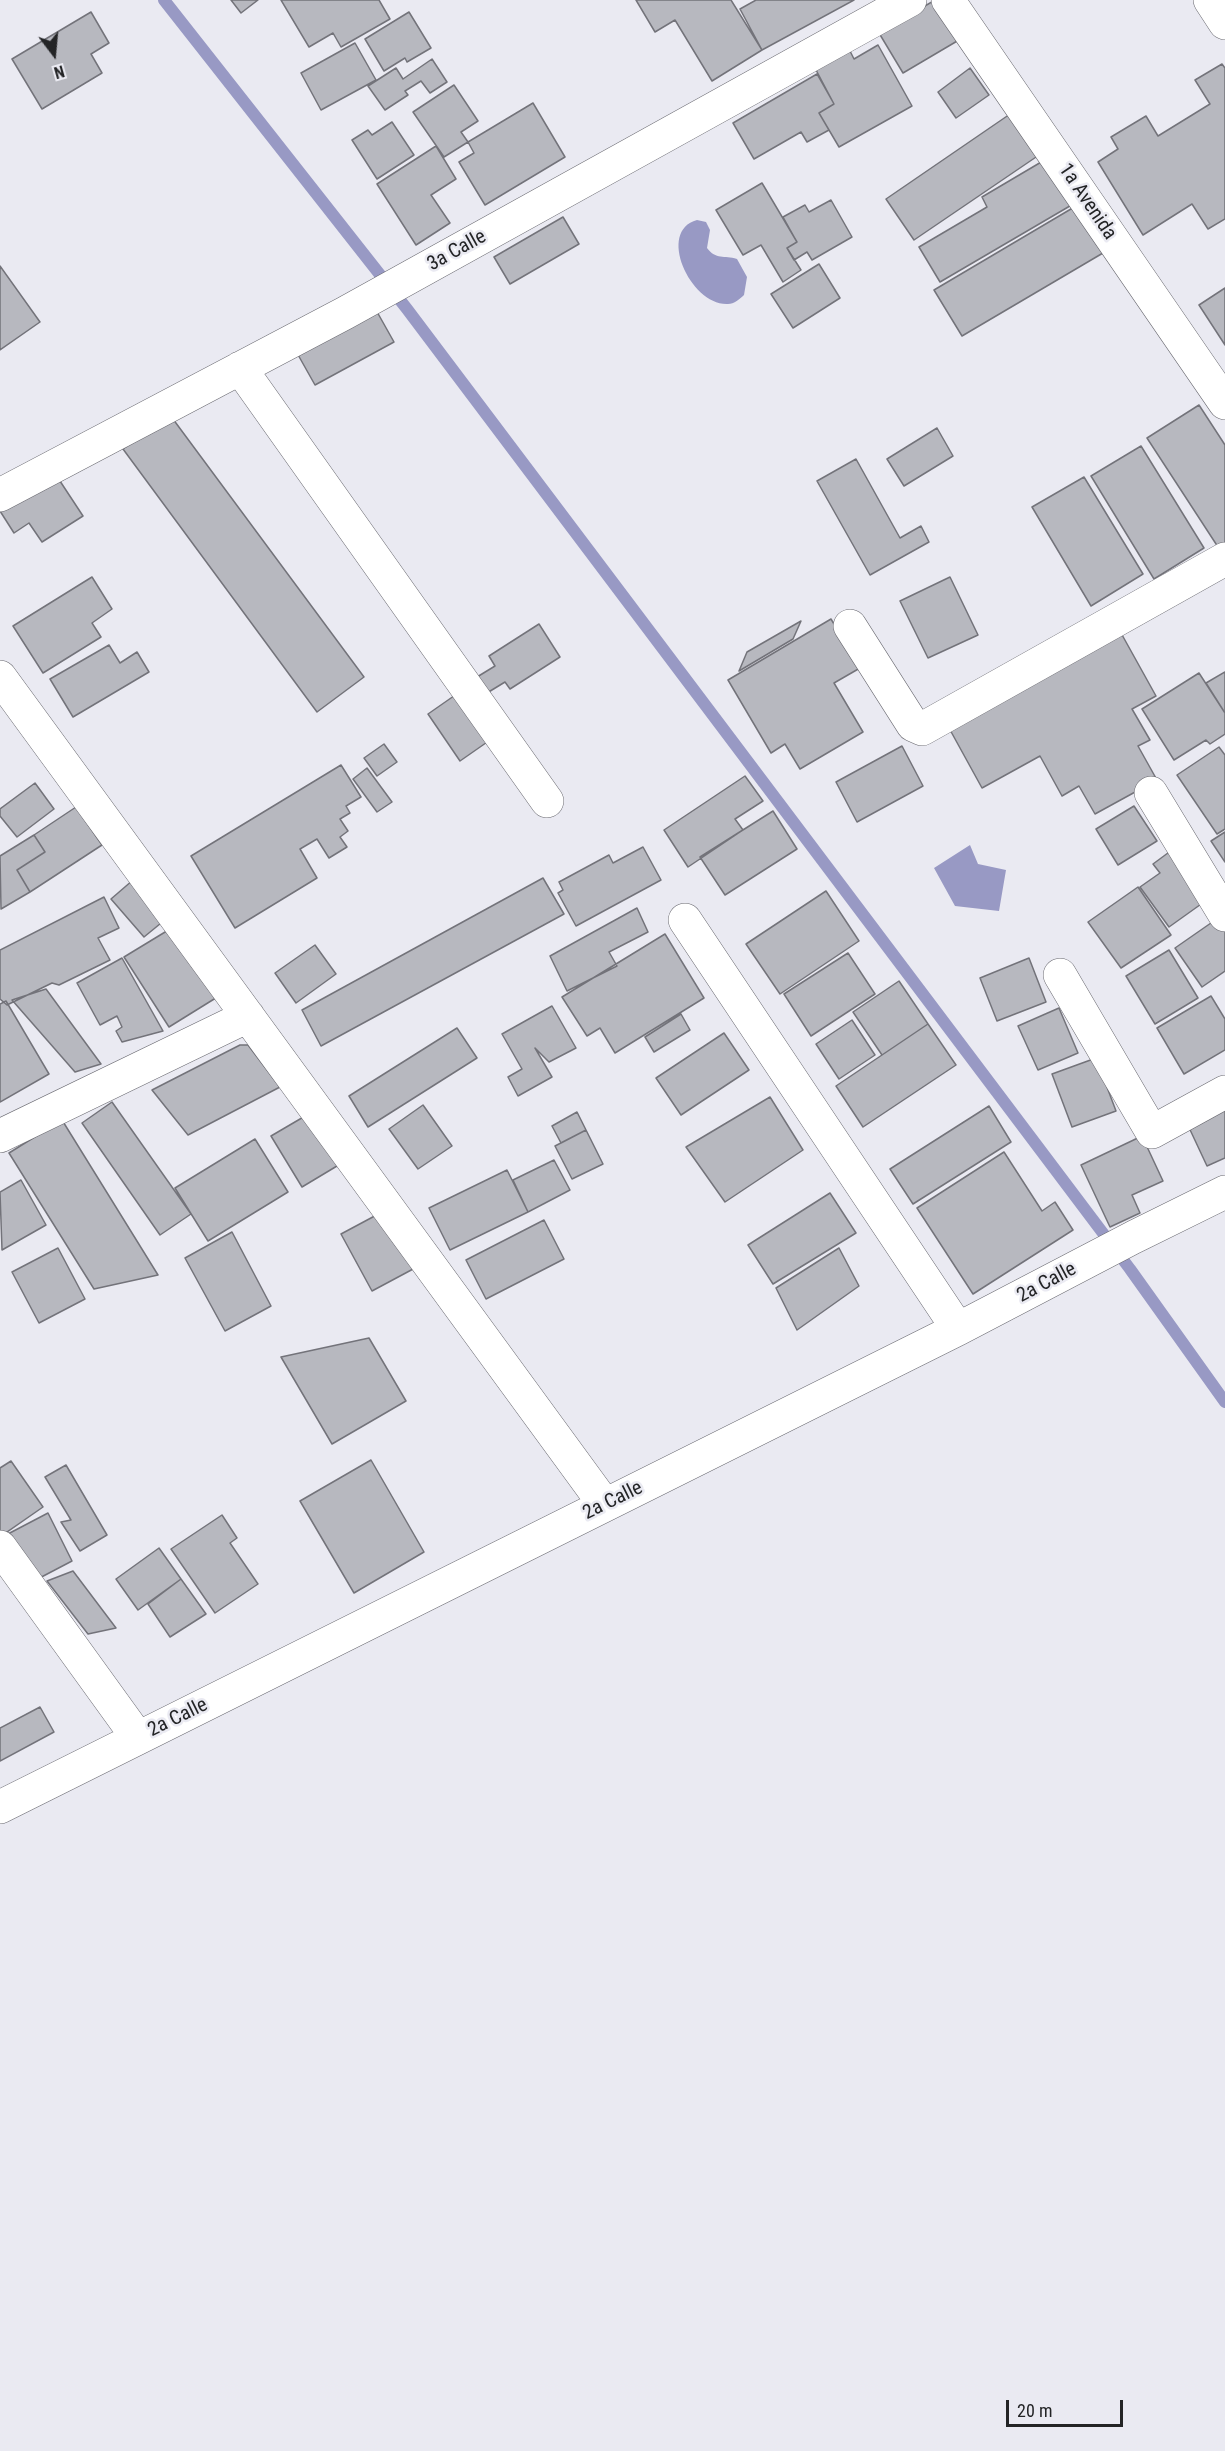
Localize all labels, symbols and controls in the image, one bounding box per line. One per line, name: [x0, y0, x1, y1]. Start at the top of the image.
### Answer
north arrow: [24, 24, 84, 84]
text: N: [52, 61, 66, 82]
street label: 1a Avenida: [1053, 159, 1121, 245]
street label: 3a Calle: [423, 225, 491, 277]
street label: 2a Calle: [1013, 1257, 1081, 1309]
street label: 2a Calle: [579, 1476, 647, 1526]
street label: 2a Calle: [144, 1693, 212, 1743]
scale bar: [1009, 2388, 1126, 2426]
text: 20 m: [1017, 2400, 1052, 2421]

